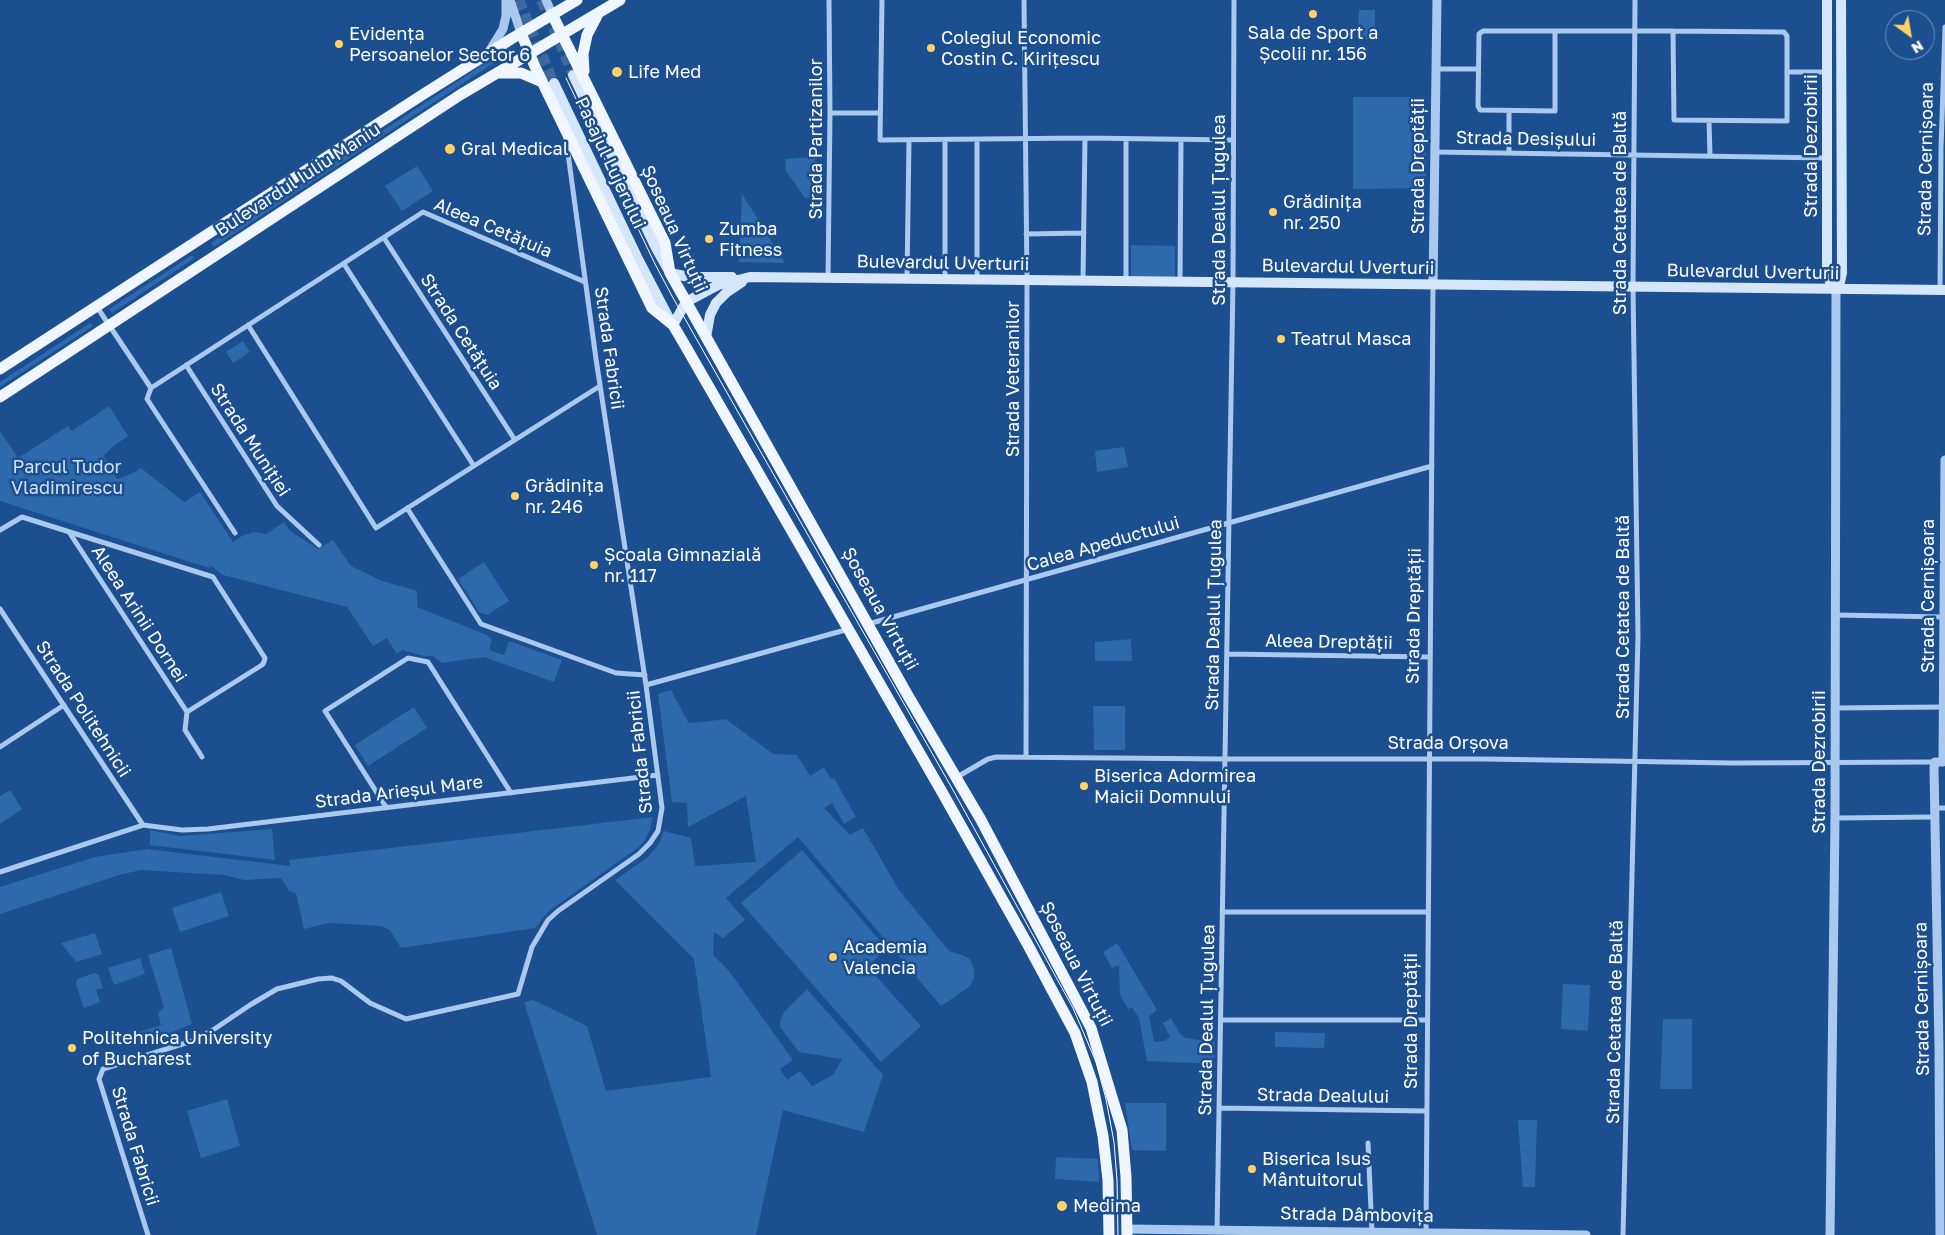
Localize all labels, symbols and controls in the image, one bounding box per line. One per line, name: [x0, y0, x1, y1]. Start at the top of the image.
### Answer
marker: Sala de Sport a Școlii nr. 156: [1307, 8, 1319, 20]
north arrow: [1885, 10, 1935, 60]
place label: Sala de Sport a Școlii nr. 156: [1248, 22, 1378, 64]
place label: Evidența Persoanelor Sector 6: [349, 23, 530, 66]
place label: Colegiul Economic Costin C. Kirițescu: [941, 27, 1101, 70]
text: N: [1909, 37, 1927, 57]
marker: Evidența Persoanelor Sector 6: [333, 38, 345, 50]
marker: Colegiul Economic Costin C. Kirițescu: [925, 42, 937, 54]
street label: Strada Partizanilor: [805, 59, 827, 219]
place label: Life Med: [628, 61, 701, 83]
marker: Life Med: [610, 65, 624, 79]
street label: Strada Dezrobirii: [1800, 74, 1822, 218]
street label: Strada Cernișoara: [1914, 82, 1938, 236]
street label: Pasajul Lujerului: [570, 94, 650, 232]
street label: Strada Dreptății: [1407, 98, 1429, 234]
street label: Strada Cetatea de Baltă: [1609, 111, 1631, 315]
street label: Strada Dealul Țugulea: [1208, 114, 1230, 306]
street label: Bulevardul Iuliu Maniu: [211, 119, 385, 241]
street label: Strada Desișului: [1456, 127, 1596, 151]
place label: Gral Medical: [461, 138, 569, 160]
marker: Gral Medical: [443, 142, 457, 156]
street label: Șoseaua Virtuții: [636, 162, 712, 296]
place label: Grădinița nr. 250: [1283, 191, 1362, 233]
street label: Aleea Cetățuia: [431, 193, 555, 263]
marker: Grădinița nr. 250: [1267, 206, 1279, 218]
place label: Zumba Fitness: [719, 218, 782, 260]
marker: Zumba Fitness: [703, 233, 715, 245]
street label: Bulevardul Uverturii: [856, 251, 1030, 275]
street label: Bulevardul Uverturii: [1261, 255, 1435, 279]
street label: Bulevardul Uverturii: [1666, 260, 1840, 284]
street label: Strada Cetățuia: [415, 270, 507, 394]
street label: Strada Fabricii: [590, 285, 628, 411]
street label: Strada Veteranilor: [1002, 301, 1024, 457]
place label: Teatrul Masca: [1291, 328, 1412, 350]
marker: Teatrul Masca: [1275, 333, 1287, 345]
street label: Strada Muniției: [205, 379, 295, 501]
park label: Parcul Tudor Vladimirescu: [11, 456, 123, 498]
place label: Grădinița nr. 246: [525, 475, 604, 518]
marker: Grădinița nr. 246: [509, 490, 521, 502]
street label: Calea Apeductului: [1024, 512, 1182, 576]
street label: Strada Cetatea de Baltă: [1612, 515, 1634, 719]
street label: Strada Dealul Țugulea: [1202, 519, 1226, 711]
street label: Strada Cernișoara: [1917, 519, 1939, 673]
street label: Aleea Arinii Dornei: [87, 542, 191, 686]
place label: Școala Gimnazială nr. 117: [604, 544, 762, 586]
street label: Șoseaua Virtuții: [837, 544, 923, 674]
street label: Strada Dreptății: [1402, 548, 1426, 684]
marker: Școala Gimnazială nr. 117: [588, 559, 600, 571]
street label: Aleea Dreptății: [1265, 630, 1393, 654]
street label: Strada Politehnicii: [31, 637, 135, 781]
street label: Strada Fabricii: [623, 689, 657, 815]
street label: Strada Dezrobirii: [1808, 690, 1830, 834]
street label: Strada Orșova: [1387, 732, 1509, 754]
place label: Biserica Adormirea Maicii Domnului: [1094, 765, 1256, 808]
street label: Strada Arieșul Mare: [314, 771, 484, 813]
marker: Biserica Adormirea Maicii Domnului: [1078, 780, 1090, 792]
street label: Șoseaua Virtuții: [1035, 898, 1117, 1030]
street label: Strada Cetatea de Baltă: [1602, 920, 1628, 1124]
street label: Strada Cernișoara: [1910, 922, 1934, 1076]
street label: Strada Dealul Țugulea: [1195, 924, 1219, 1116]
place label: Academia Valencia: [843, 936, 927, 979]
marker: Academia Valencia: [827, 951, 839, 963]
street label: Strada Dreptății: [1400, 953, 1422, 1089]
place label: Politehnica University of Bucharest: [82, 1027, 272, 1070]
marker: Politehnica University of Bucharest: [66, 1042, 78, 1054]
street label: Strada Fabricii: [107, 1084, 163, 1208]
street label: Strada Dealului: [1257, 1084, 1389, 1108]
place label: Biserica Isus Mântuitorul: [1262, 1148, 1371, 1190]
marker: Biserica Isus Mântuitorul: [1246, 1163, 1258, 1175]
place label: Medima: [1073, 1195, 1141, 1217]
marker: Medima: [1055, 1199, 1069, 1213]
street label: Strada Dâmbovița: [1280, 1203, 1434, 1227]

